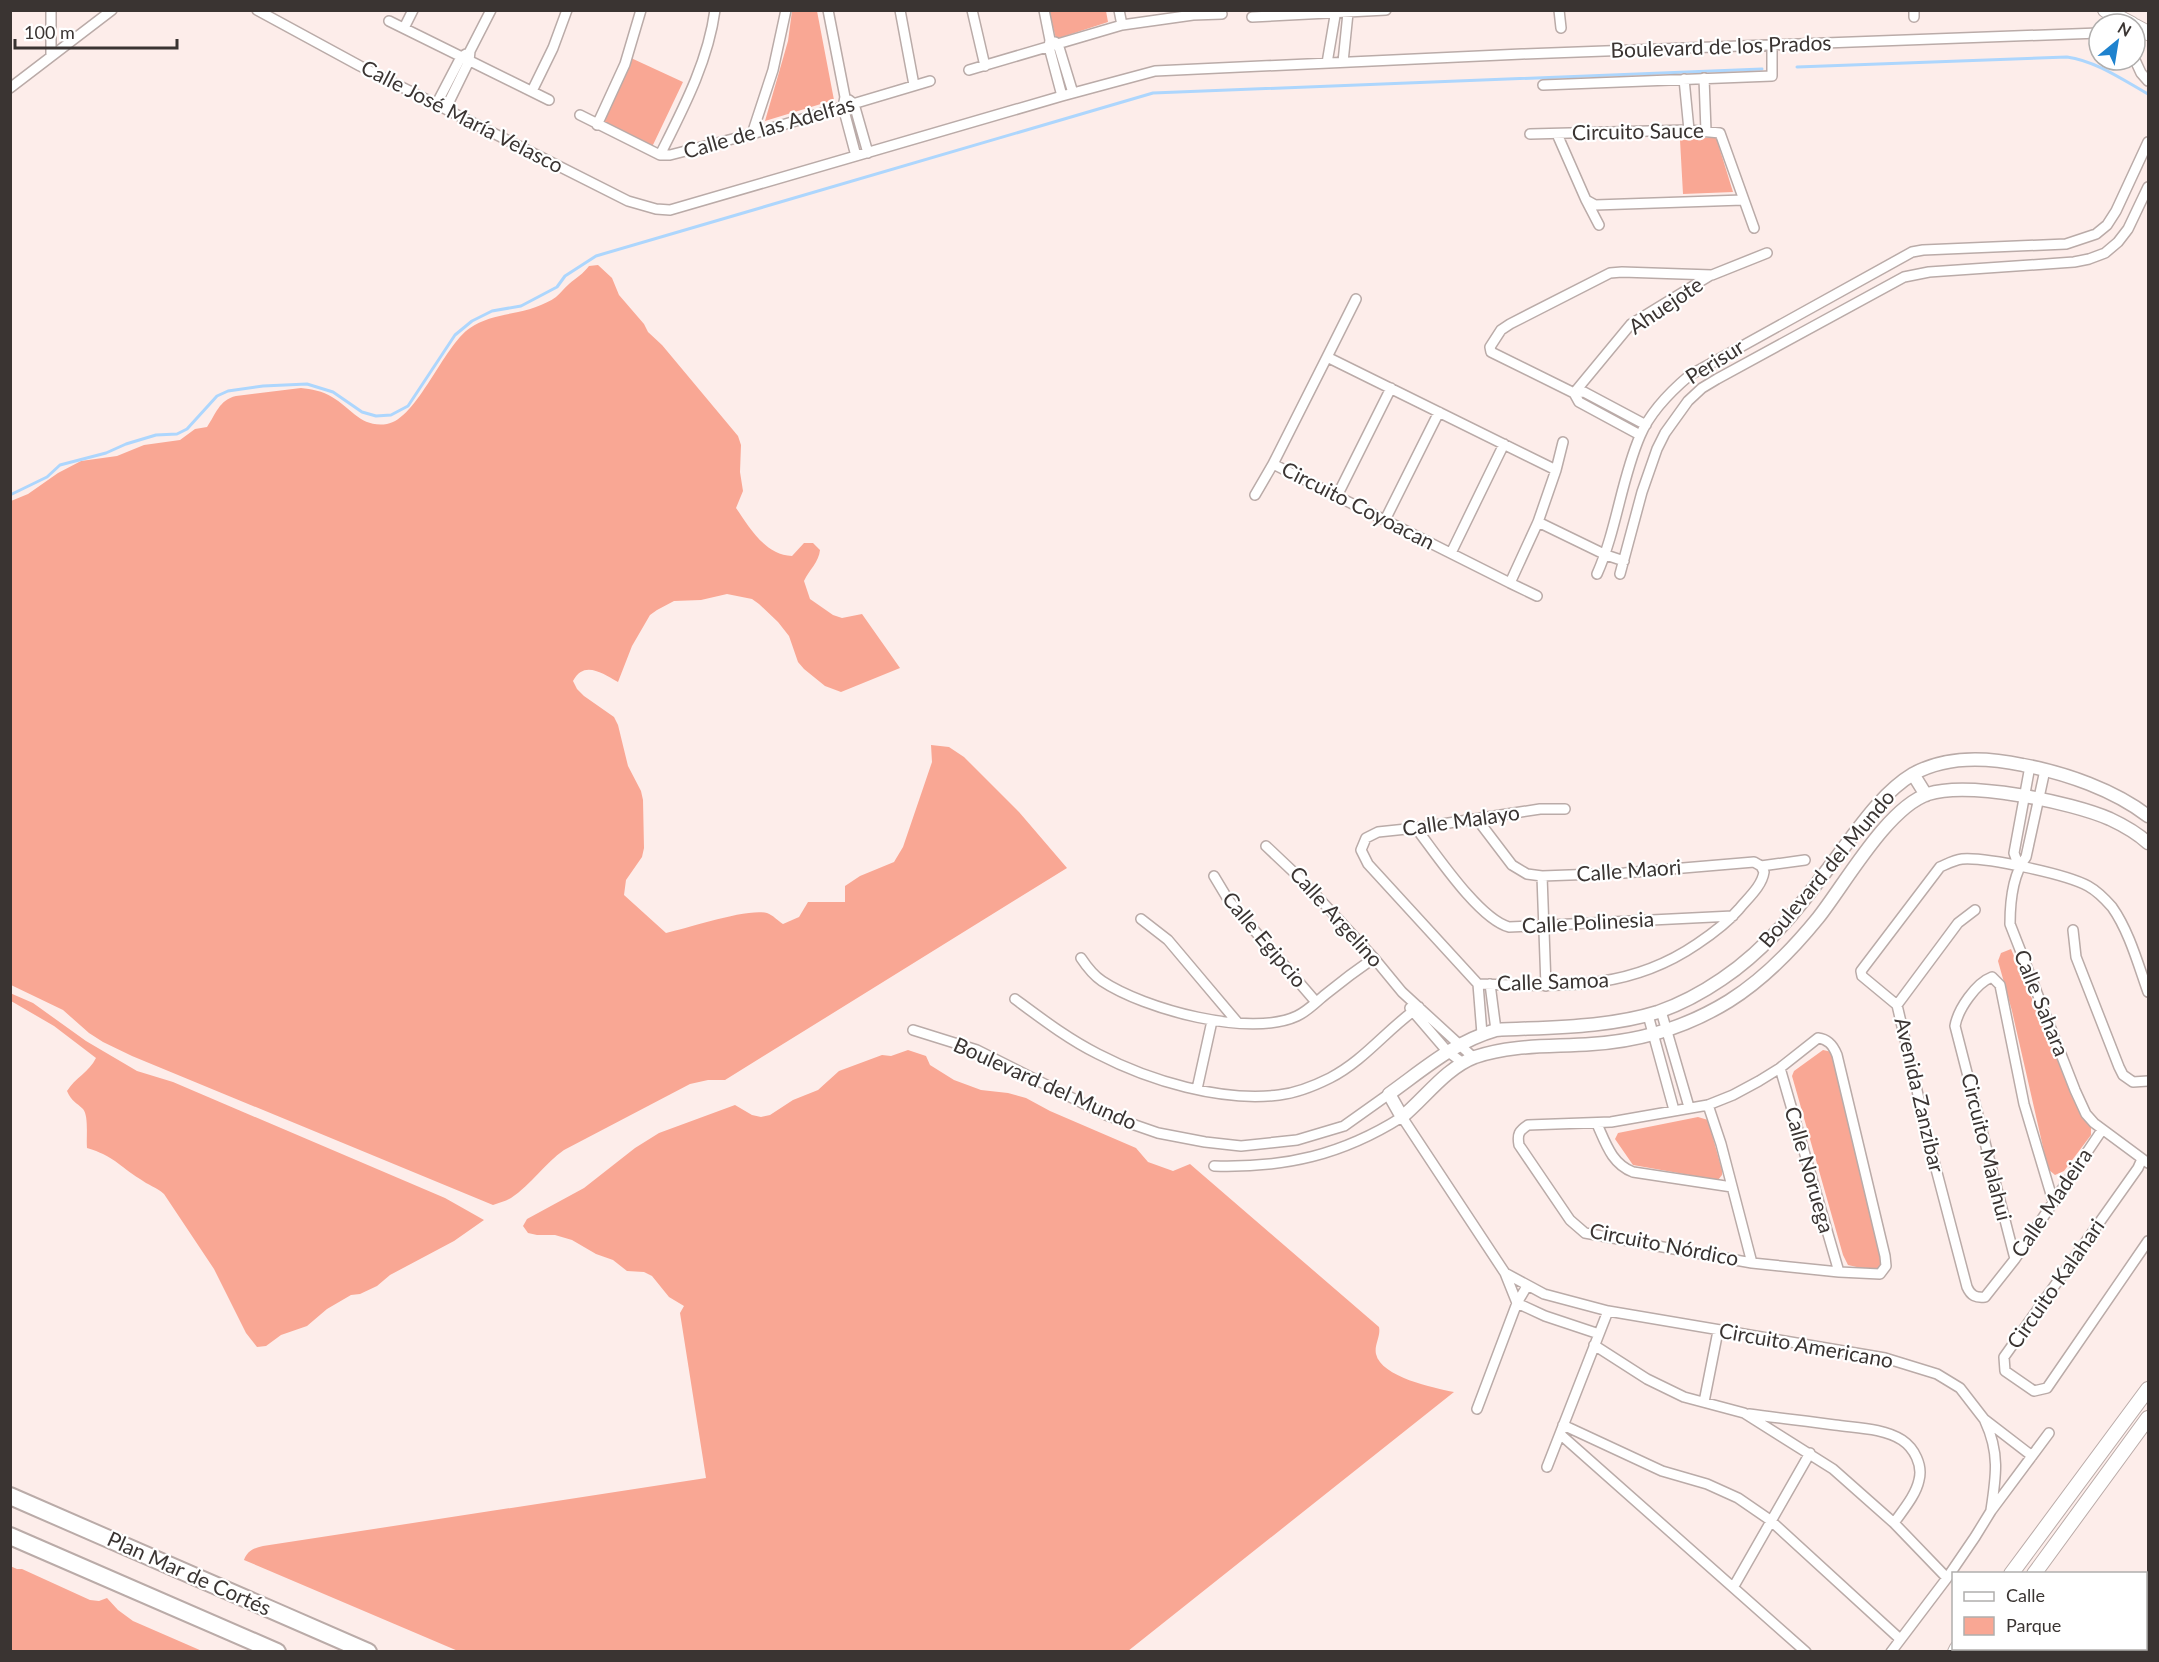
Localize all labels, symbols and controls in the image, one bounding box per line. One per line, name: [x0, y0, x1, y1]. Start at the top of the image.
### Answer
scale bar: [15, 12, 177, 50]
north arrow: [2087, 12, 2147, 72]
text: N: [2115, 17, 2135, 40]
text: 100 m: [24, 21, 75, 43]
street label: Boulevard de los Prados: [1610, 29, 1832, 62]
street label: Calle José María Velasco: [357, 54, 568, 178]
street label: Calle de las Adelfas: [680, 90, 857, 163]
street label: Circuito Sauce: [1572, 117, 1704, 144]
street label: Ahuejote: [1623, 271, 1707, 339]
street label: Perisur: [1680, 333, 1748, 388]
street label: Circuito Coyoacan: [1278, 455, 1439, 554]
street label: Boulevard del Mundo: [1753, 784, 1899, 952]
street label: Calle Malayo: [1401, 799, 1521, 840]
street label: Calle Maori: [1576, 853, 1682, 886]
street label: Calle Argelino: [1285, 860, 1389, 972]
street label: Calle Egipcio: [1218, 886, 1313, 992]
street label: Calle Polinesia: [1521, 906, 1655, 937]
street label: Calle Sahara: [2010, 946, 2075, 1059]
street label: Calle Samoa: [1496, 966, 1609, 995]
street label: Avenida Zanzibar: [1890, 1015, 1951, 1175]
street label: Boulevard del Mundo: [950, 1031, 1141, 1134]
street label: Circuito Malahui: [1957, 1070, 2018, 1223]
street label: Calle Noruega: [1780, 1104, 1840, 1236]
street label: Calle Madeira: [2005, 1143, 2096, 1261]
street label: Circuito Kalahari: [2001, 1214, 2109, 1353]
street label: Circuito Nórdico: [1588, 1217, 1741, 1270]
street label: Circuito Americano: [1717, 1317, 1895, 1372]
street label: Plan Mar de Cortés: [104, 1525, 275, 1620]
legend: [1952, 1572, 2147, 1650]
text: Calle: [2006, 1584, 2045, 1606]
text: Parque: [2006, 1614, 2061, 1636]

